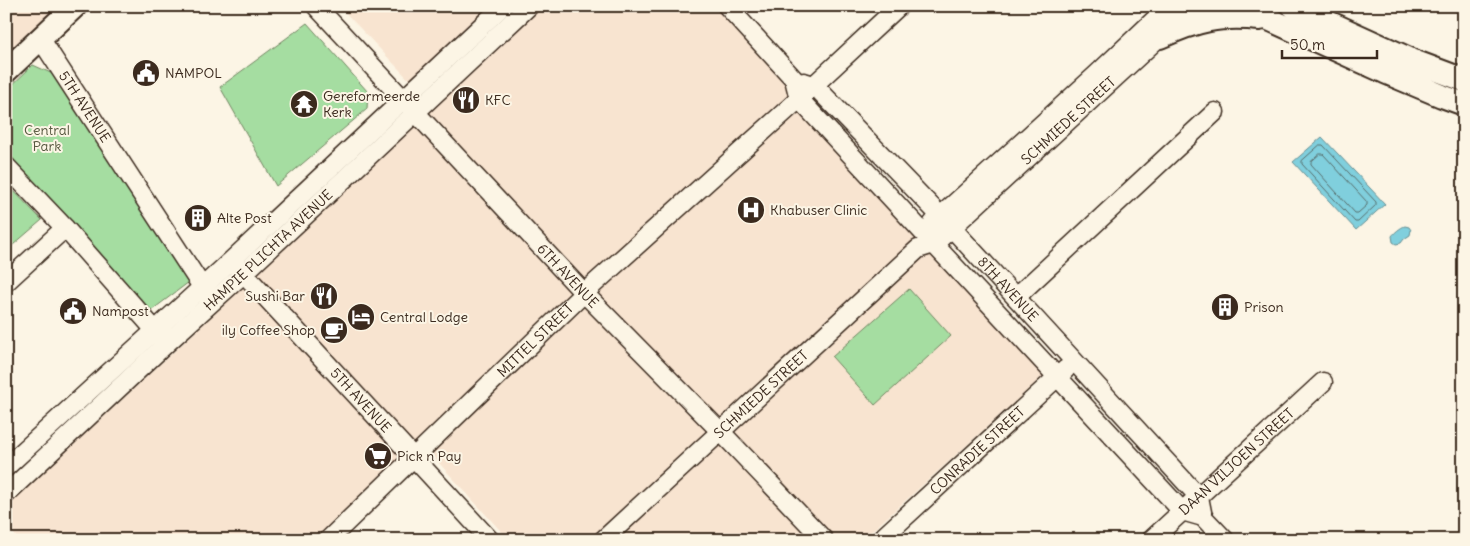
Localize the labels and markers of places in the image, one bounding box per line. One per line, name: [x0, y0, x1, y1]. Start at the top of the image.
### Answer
public building icon: NAMPOL: [131, 58, 161, 88]
place label: NAMPOL: [165, 64, 222, 82]
restaurant icon: KFC: [451, 85, 481, 115]
place label: Gereformeerde Kerk: [323, 87, 420, 121]
temple icon: Gereformeerde Kerk: [289, 89, 319, 119]
place label: KFC: [485, 91, 511, 109]
hospital icon: Khabuser Clinic: [736, 195, 766, 225]
place label: Khabuser Clinic: [770, 201, 867, 219]
building icon: Alte Post: [183, 203, 213, 233]
place label: Alte Post: [217, 209, 272, 227]
restaurant icon: Sushi Bar: [309, 281, 339, 311]
place label: Sushi Bar: [245, 287, 305, 305]
building icon: Prison: [1210, 292, 1240, 322]
public building icon: Nampost: [58, 296, 88, 326]
place label: Prison: [1244, 298, 1284, 316]
place label: Nampost: [92, 302, 149, 320]
hotel icon: Central Lodge: [346, 302, 376, 332]
place label: Central Lodge: [380, 308, 468, 326]
cafe icon: ily Coffee Shop: [319, 315, 349, 345]
place label: ily Coffee Shop: [222, 321, 315, 339]
supermarket icon: Pick n Pay: [363, 441, 393, 471]
place label: Pick n Pay: [397, 447, 462, 465]

